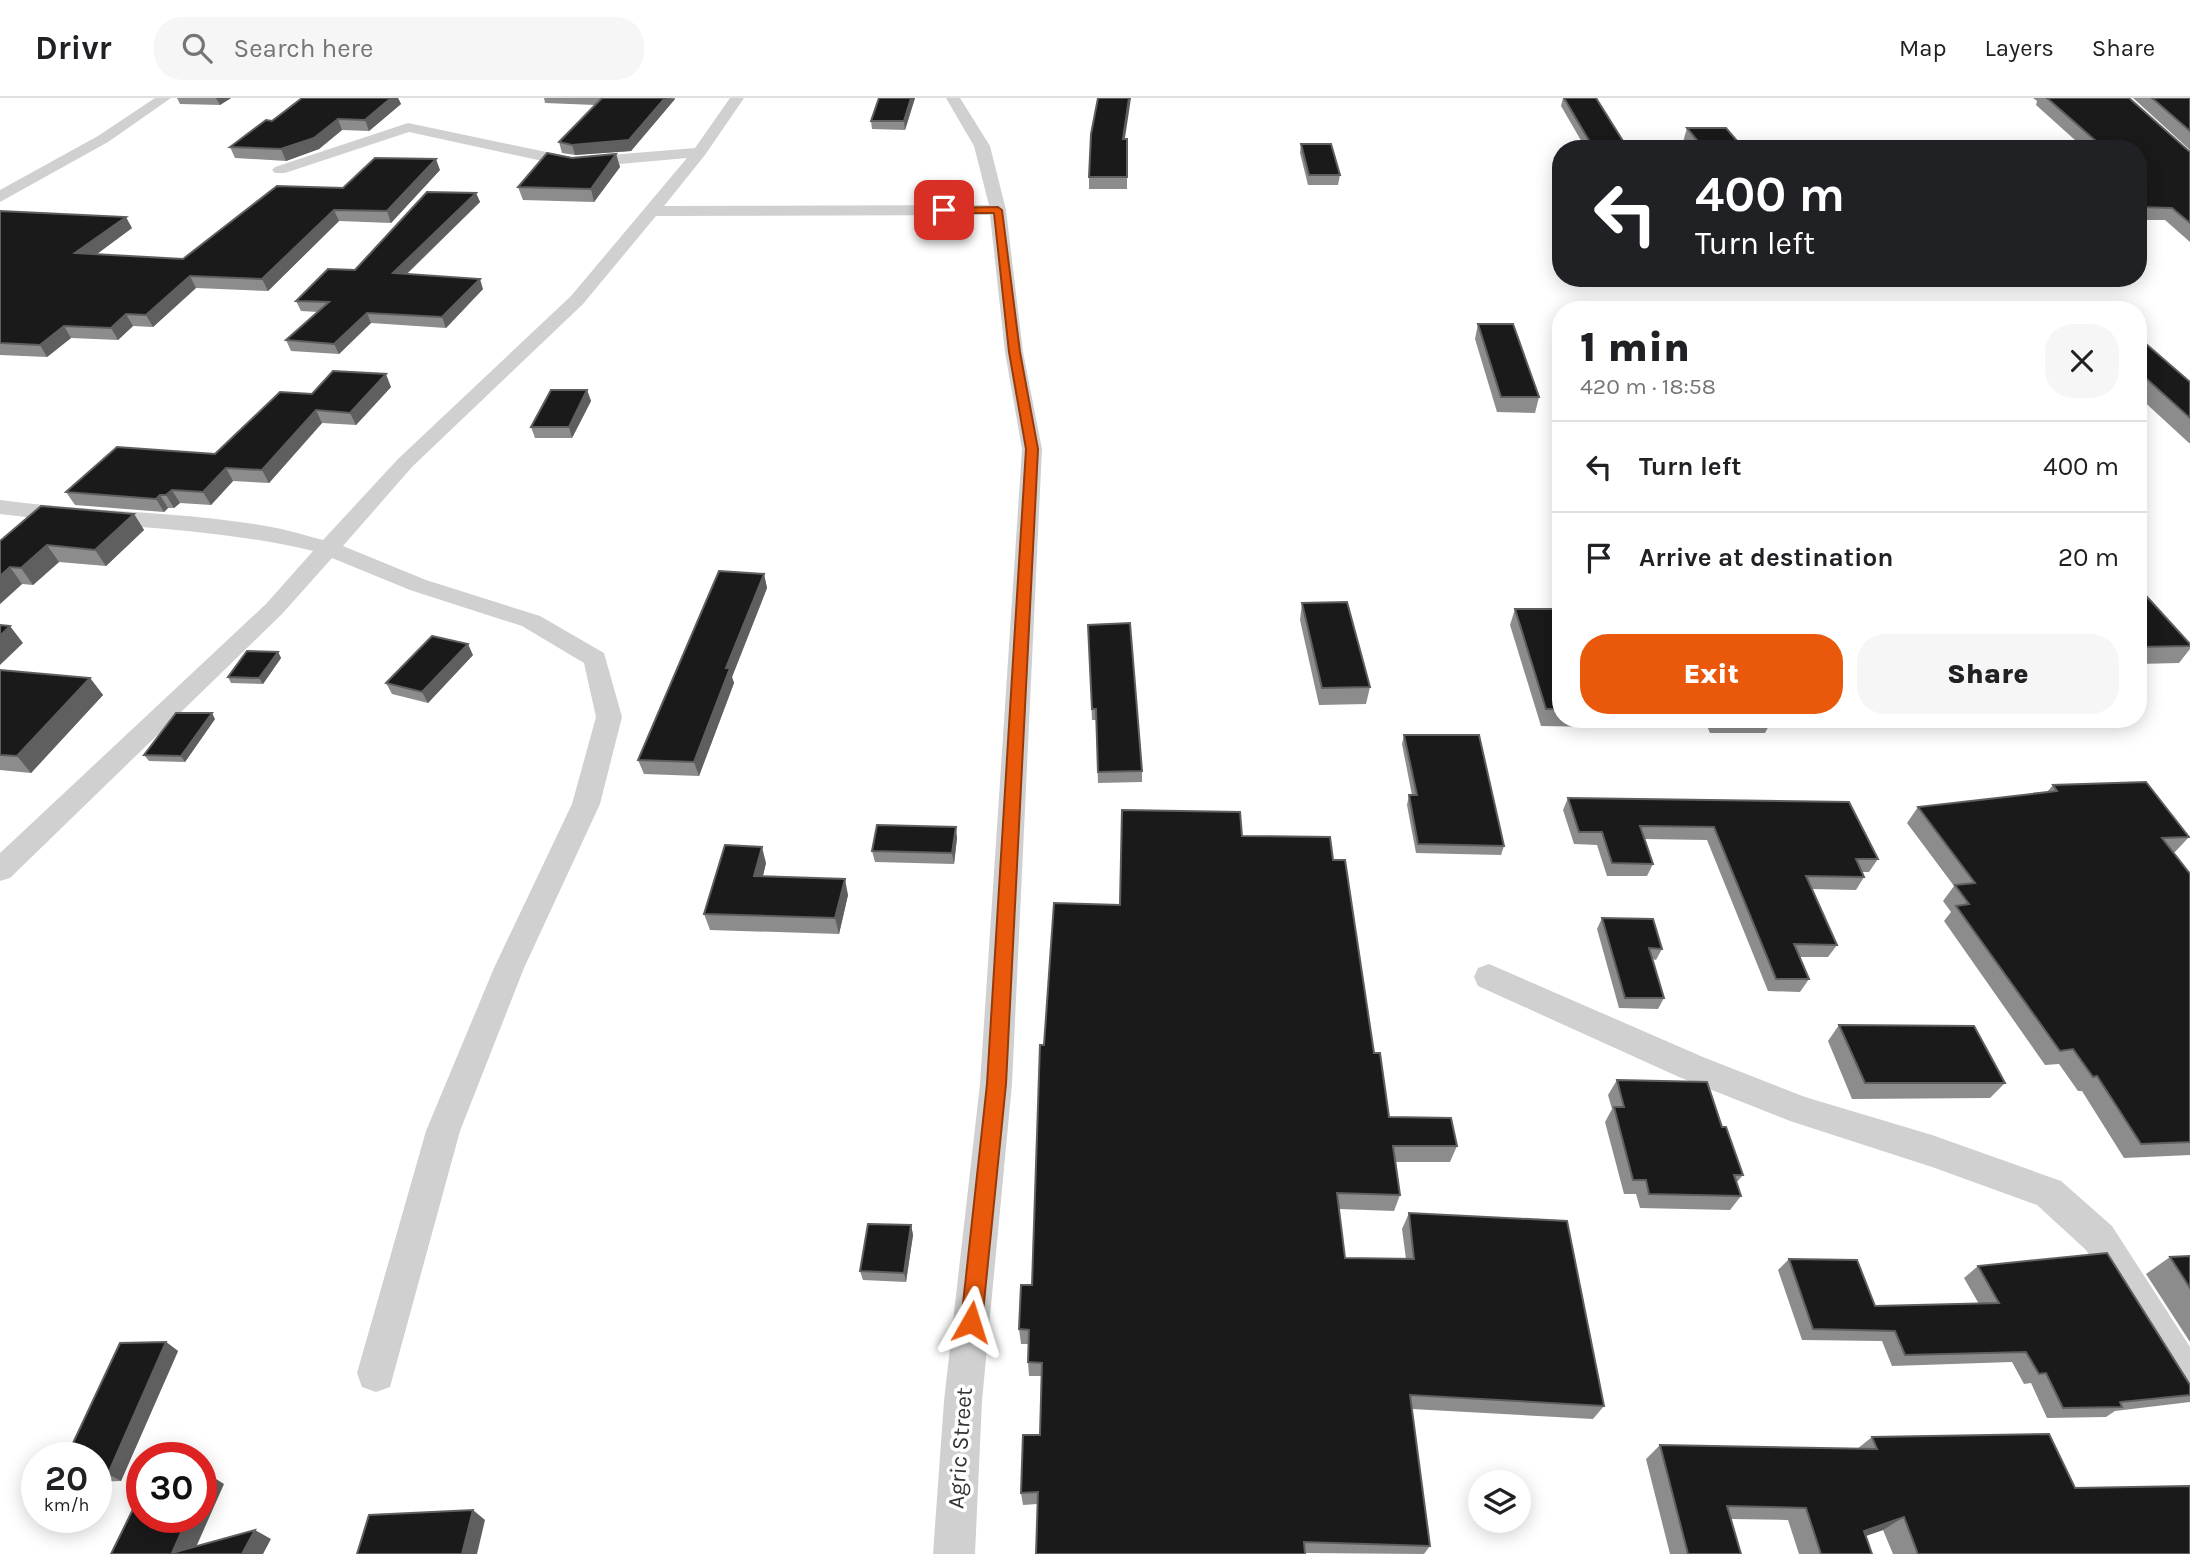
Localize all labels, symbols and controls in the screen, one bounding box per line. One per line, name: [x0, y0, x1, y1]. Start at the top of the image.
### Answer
search box: [154, 17, 644, 80]
text: Drivr: [35, 29, 112, 67]
icon: search: [178, 29, 216, 67]
text: Search here: [234, 33, 373, 64]
text: Map: [1899, 34, 1947, 62]
text: Layers: [1985, 34, 2054, 62]
text: Share: [2092, 34, 2155, 62]
text: 400 m: [1695, 166, 1845, 223]
icon: left: [1580, 168, 1671, 259]
pin: [914, 180, 974, 240]
icon: arrive: [925, 191, 963, 229]
text: Turn left: [1695, 225, 1815, 262]
text: 1 min: [1580, 322, 1690, 372]
button: close: [2045, 324, 2119, 398]
text: 420 m · 18:58: [1580, 373, 1716, 400]
icon: left: [1580, 448, 1618, 486]
text: Turn left: [1639, 451, 1741, 482]
text: 400 m: [2043, 451, 2119, 482]
icon: arrive: [1580, 539, 1618, 577]
text: Arrive at destination: [1639, 542, 1893, 573]
text: 20 m: [2058, 542, 2119, 573]
button: Exit: [1580, 634, 1843, 714]
button: Share: [1857, 634, 2119, 714]
position arrow: [934, 1285, 1008, 1359]
street label: Agric Street: [942, 1386, 978, 1510]
speed limit sign: 30: [126, 1442, 217, 1533]
text: 20: [45, 1458, 88, 1499]
map controls: [1468, 1470, 1531, 1533]
button: layers: [1468, 1470, 1531, 1533]
text: km/h: [44, 1494, 89, 1516]

